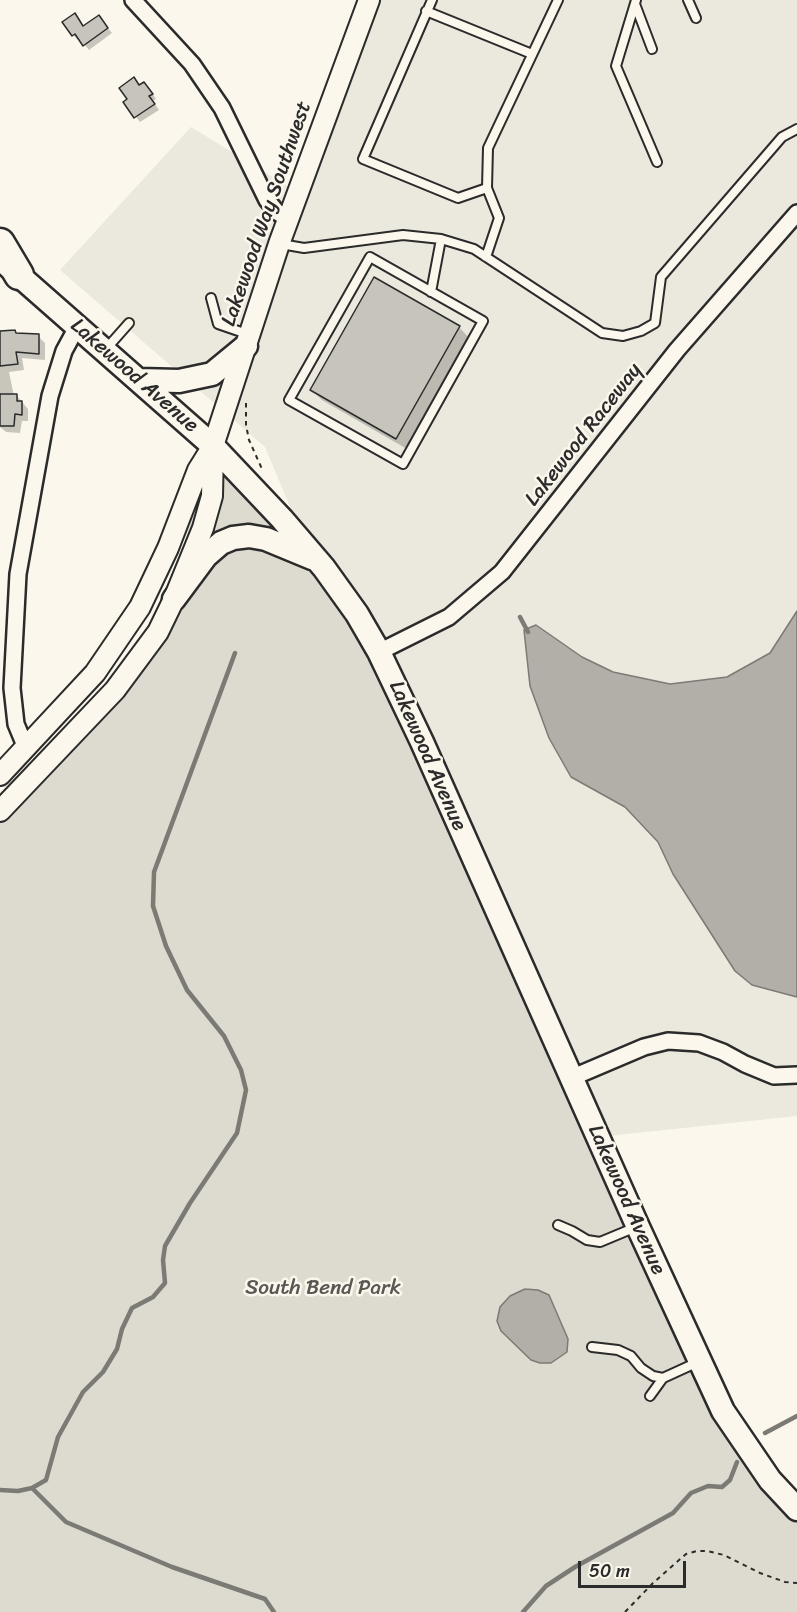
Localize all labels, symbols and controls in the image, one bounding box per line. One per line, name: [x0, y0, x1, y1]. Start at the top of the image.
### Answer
street label: Lakewood Way Southwest: [217, 98, 317, 330]
street label: Lakewood Avenue: [65, 314, 203, 438]
street label: Lakewood Raceway: [520, 358, 648, 512]
street label: Lakewood Avenue: [383, 677, 471, 835]
street label: Lakewood Avenue: [582, 1121, 670, 1279]
park label: South Bend Park: [245, 1276, 401, 1302]
scale bar: [581, 1549, 689, 1587]
text: 50 m: [589, 1555, 630, 1587]

